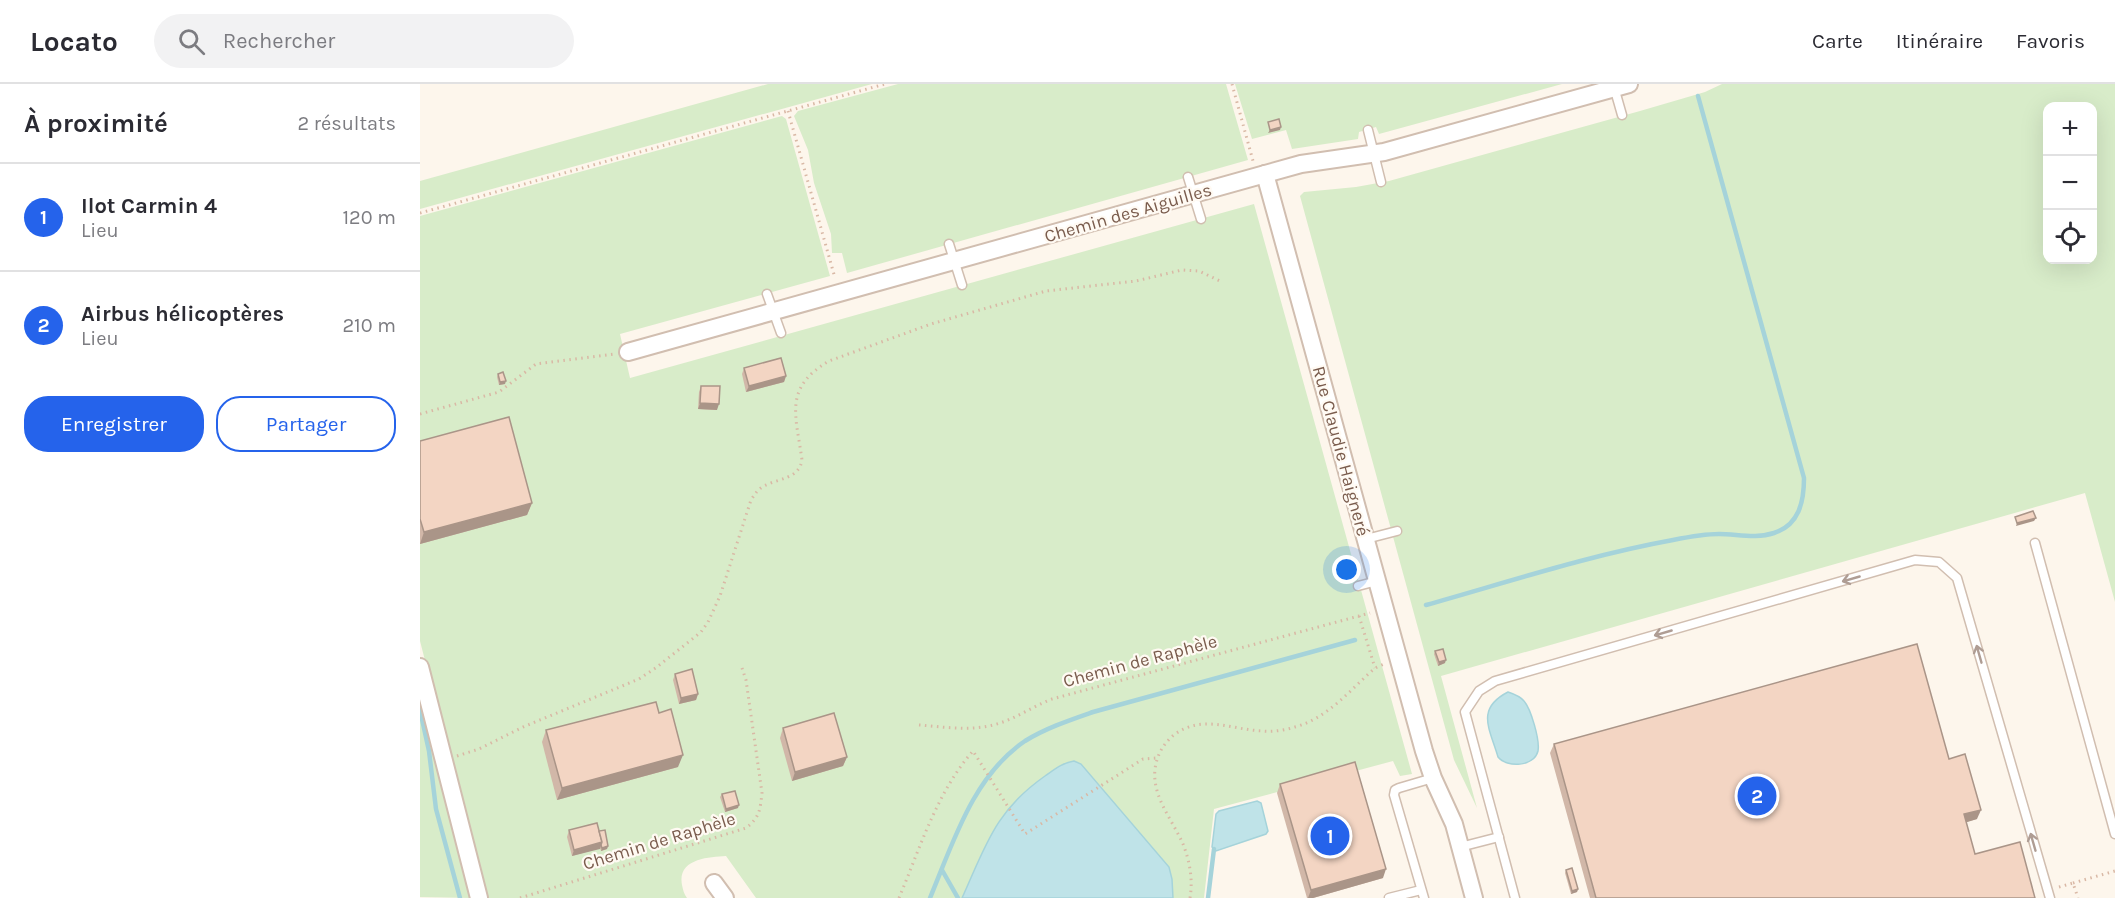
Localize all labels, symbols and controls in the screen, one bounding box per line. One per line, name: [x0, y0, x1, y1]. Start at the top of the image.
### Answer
search box: [154, 14, 574, 68]
text: Locato: [30, 25, 118, 58]
icon: search: [175, 25, 208, 58]
text: Rechercher: [223, 28, 335, 54]
text: Carte: [1812, 29, 1863, 53]
text: Itinéraire: [1896, 29, 1983, 53]
text: Favoris: [2016, 29, 2085, 53]
map controls: [2043, 102, 2097, 264]
button: +: [2043, 102, 2097, 156]
text: À proximité: [24, 108, 168, 139]
text: 2 résultats: [297, 112, 396, 135]
button: −: [2043, 156, 2097, 210]
street label: Chemin des Aiguilles: [1042, 179, 1214, 247]
text: Ilot Carmin 4: [81, 193, 217, 219]
text: 1: [40, 206, 47, 229]
text: 120 m: [342, 206, 396, 229]
button: locate: [2043, 210, 2097, 264]
text: Lieu: [81, 219, 119, 242]
text: Airbus hélicoptères: [81, 301, 284, 327]
text: 2: [37, 314, 50, 337]
text: 210 m: [342, 314, 396, 337]
text: Lieu: [81, 327, 119, 350]
street label: Rue Claudie Haigneré: [1308, 364, 1374, 538]
button: Enregistrer: [24, 396, 204, 452]
button: Partager: [216, 396, 396, 452]
your location: [1332, 555, 1361, 584]
one-way arrow: [1841, 573, 1860, 585]
one-way arrow: [1654, 627, 1673, 639]
street label: Chemin de Raphèle: [1061, 630, 1219, 692]
one-way arrow: [1973, 645, 1984, 664]
pin: 2: [1738, 774, 1776, 818]
street label: Chemin de Raphèle: [580, 807, 738, 875]
pin: 1: [1310, 814, 1350, 858]
one-way arrow: [2027, 833, 2038, 852]

